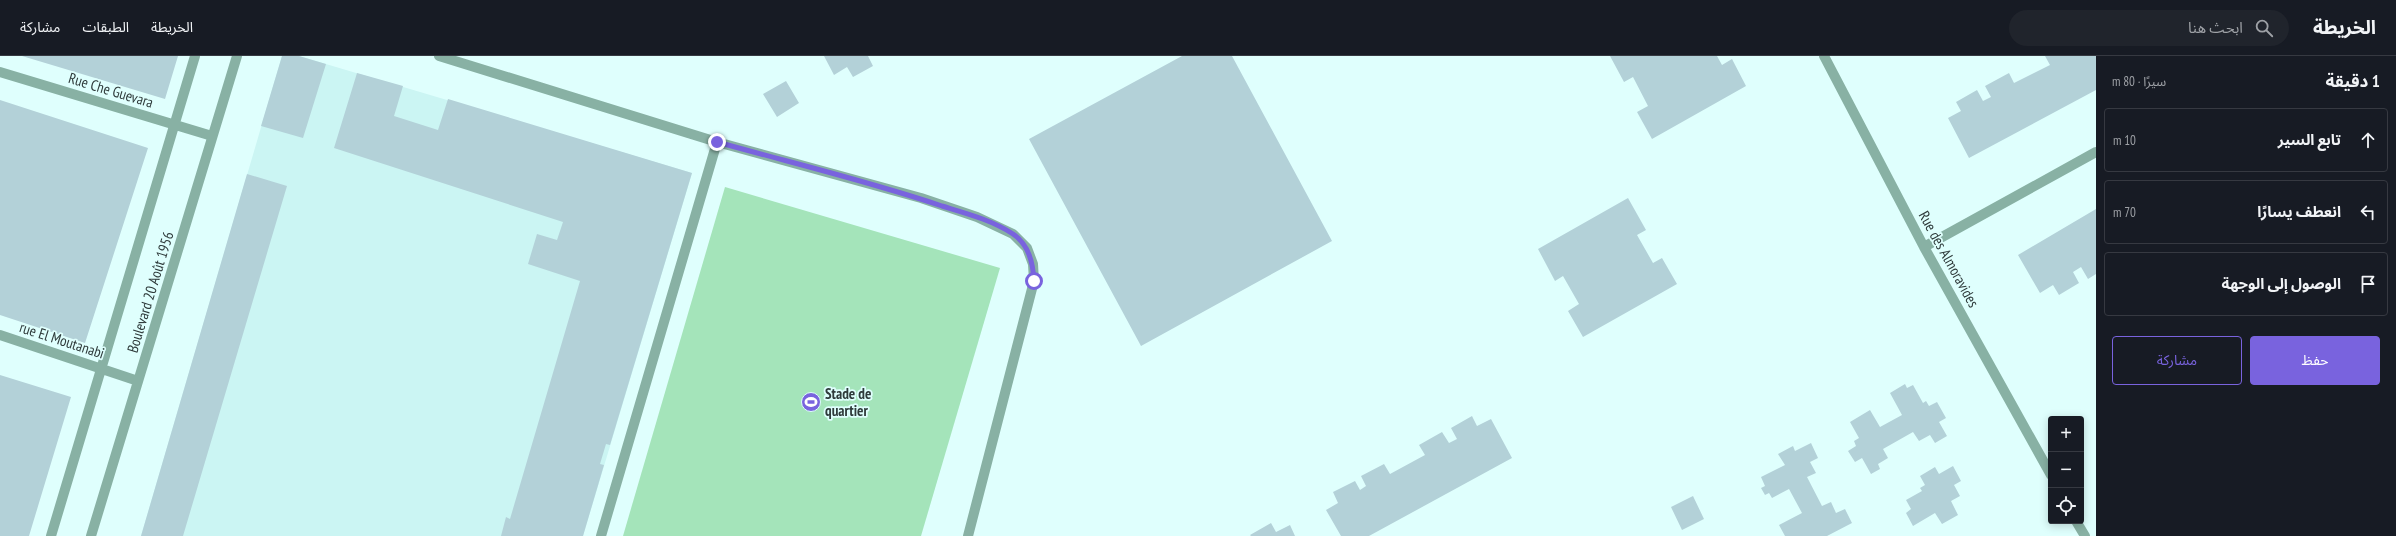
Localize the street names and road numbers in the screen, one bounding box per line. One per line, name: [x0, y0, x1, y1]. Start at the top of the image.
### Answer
street label: Rue Che Guevara: [66, 68, 156, 112]
street label: Rue des Almoravides: [1915, 207, 1983, 311]
street label: Boulevard 20 Août 1956: [123, 229, 178, 355]
street label: rue El Moutanabi: [17, 317, 107, 363]

